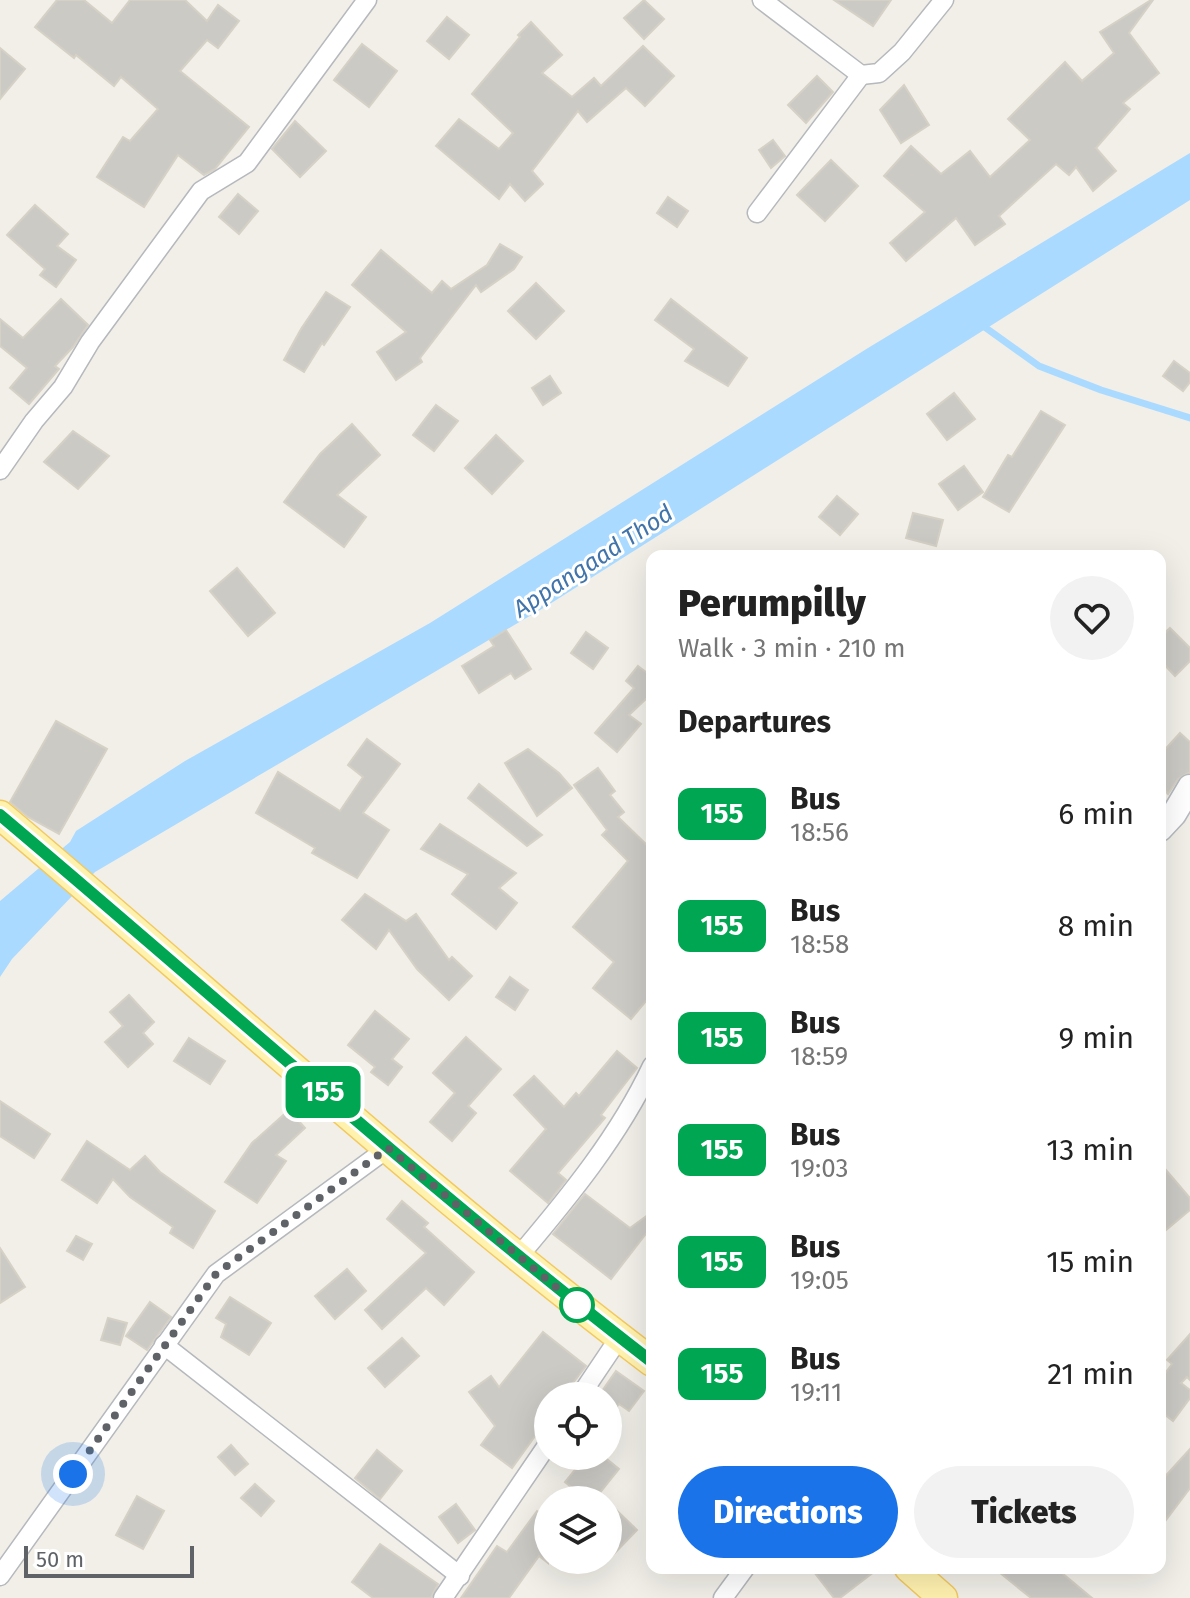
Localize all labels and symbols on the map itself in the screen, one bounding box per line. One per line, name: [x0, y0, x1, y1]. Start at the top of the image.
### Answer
water label: Appangaad Thod: [507, 499, 678, 624]
line badge: 155: [277, 1066, 369, 1118]
unlabelled marker: [560, 1288, 594, 1322]
your location: [53, 1454, 93, 1494]
scale bar: [24, 1542, 194, 1578]

